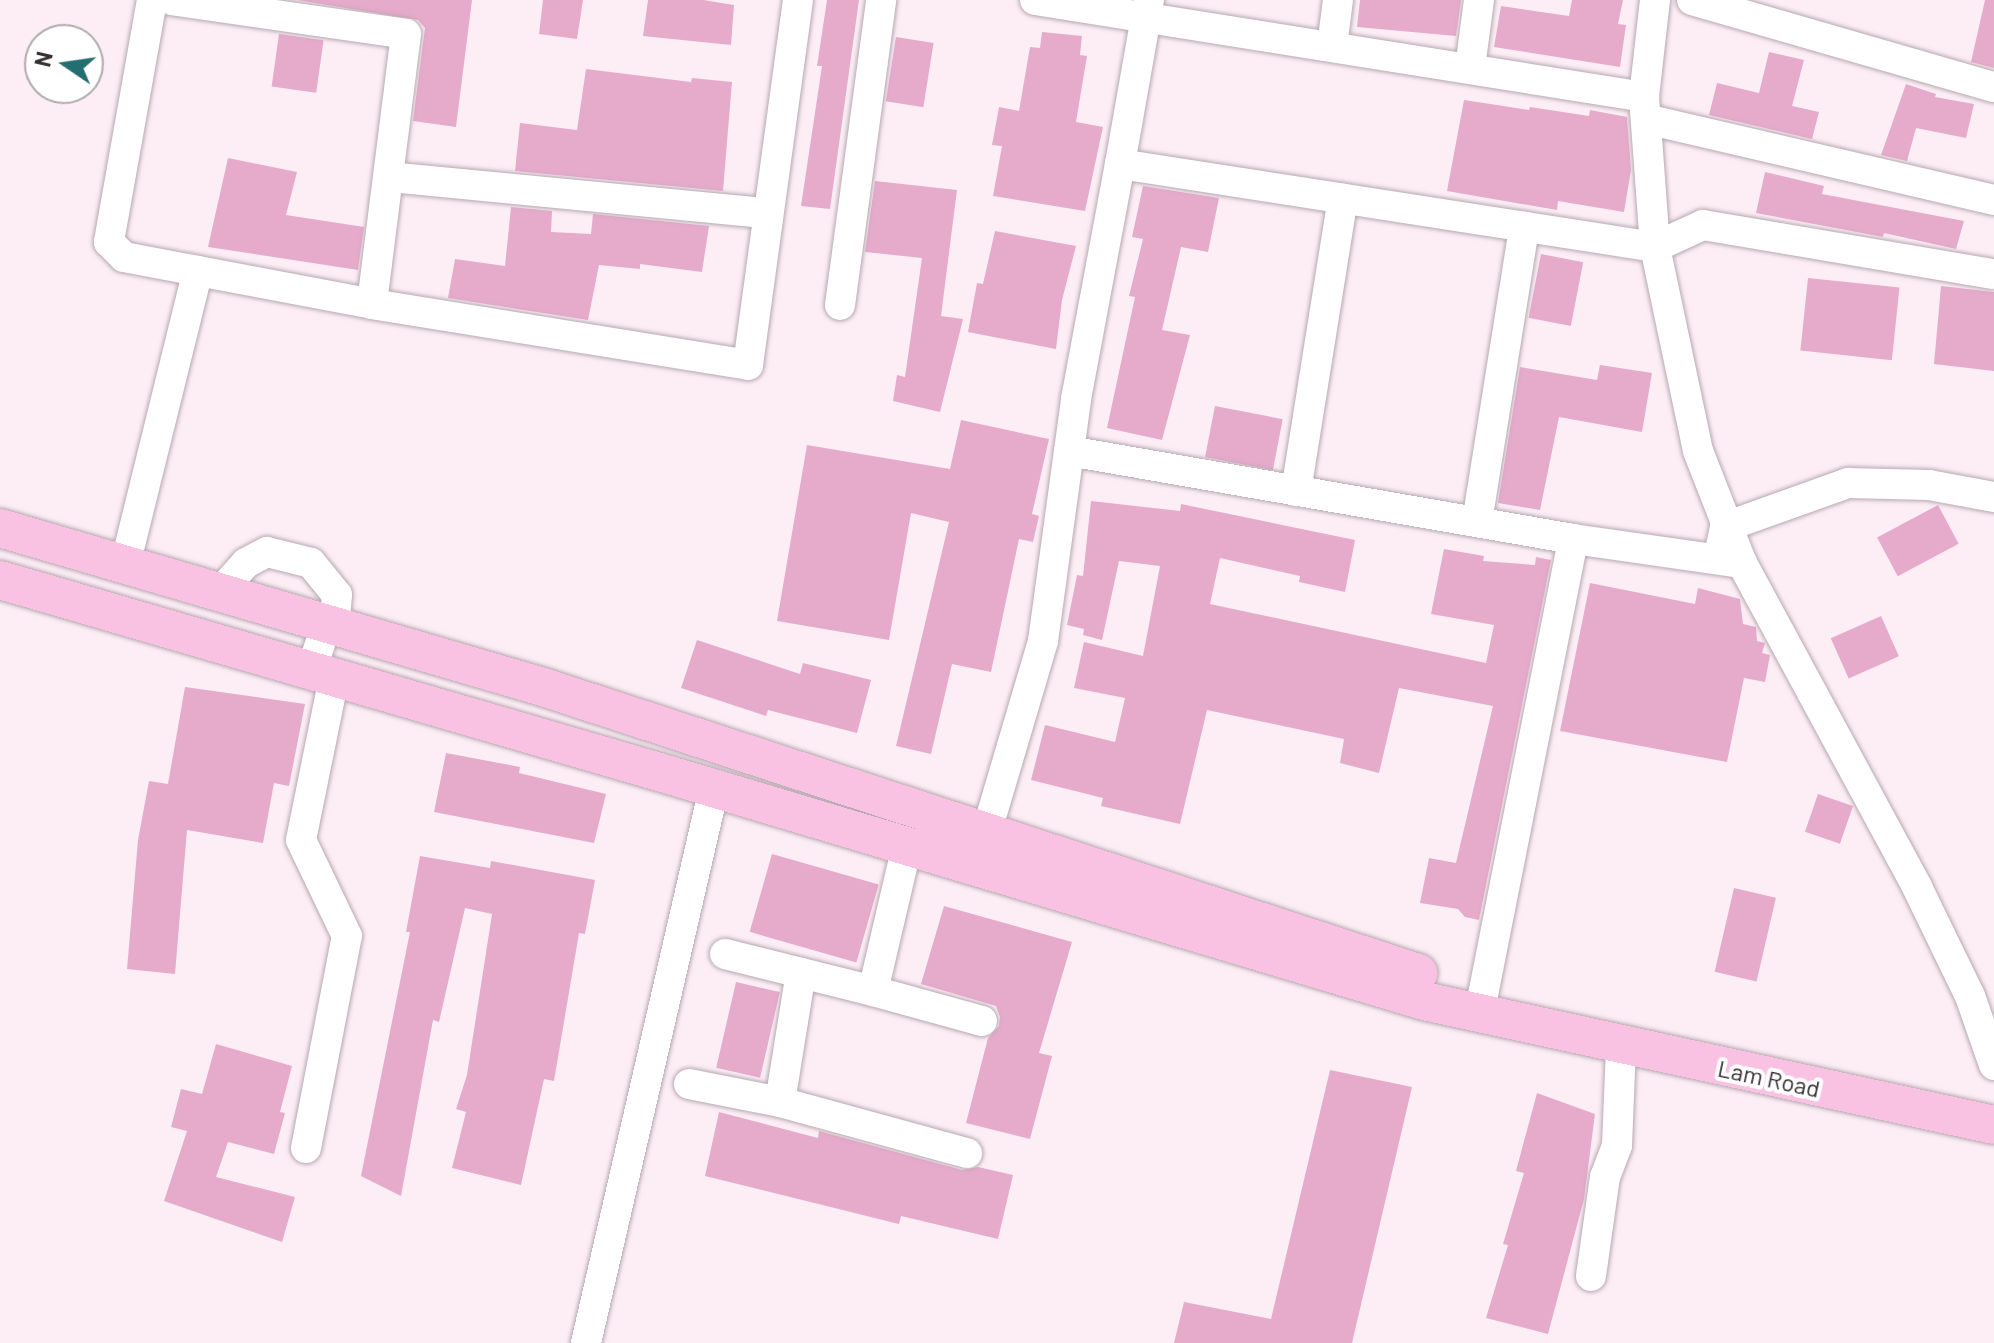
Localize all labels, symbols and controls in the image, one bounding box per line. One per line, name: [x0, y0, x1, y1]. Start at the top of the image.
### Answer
north arrow: [24, 24, 104, 104]
text: N: [28, 49, 57, 69]
street label: Lam Road: [1715, 1053, 1823, 1103]

